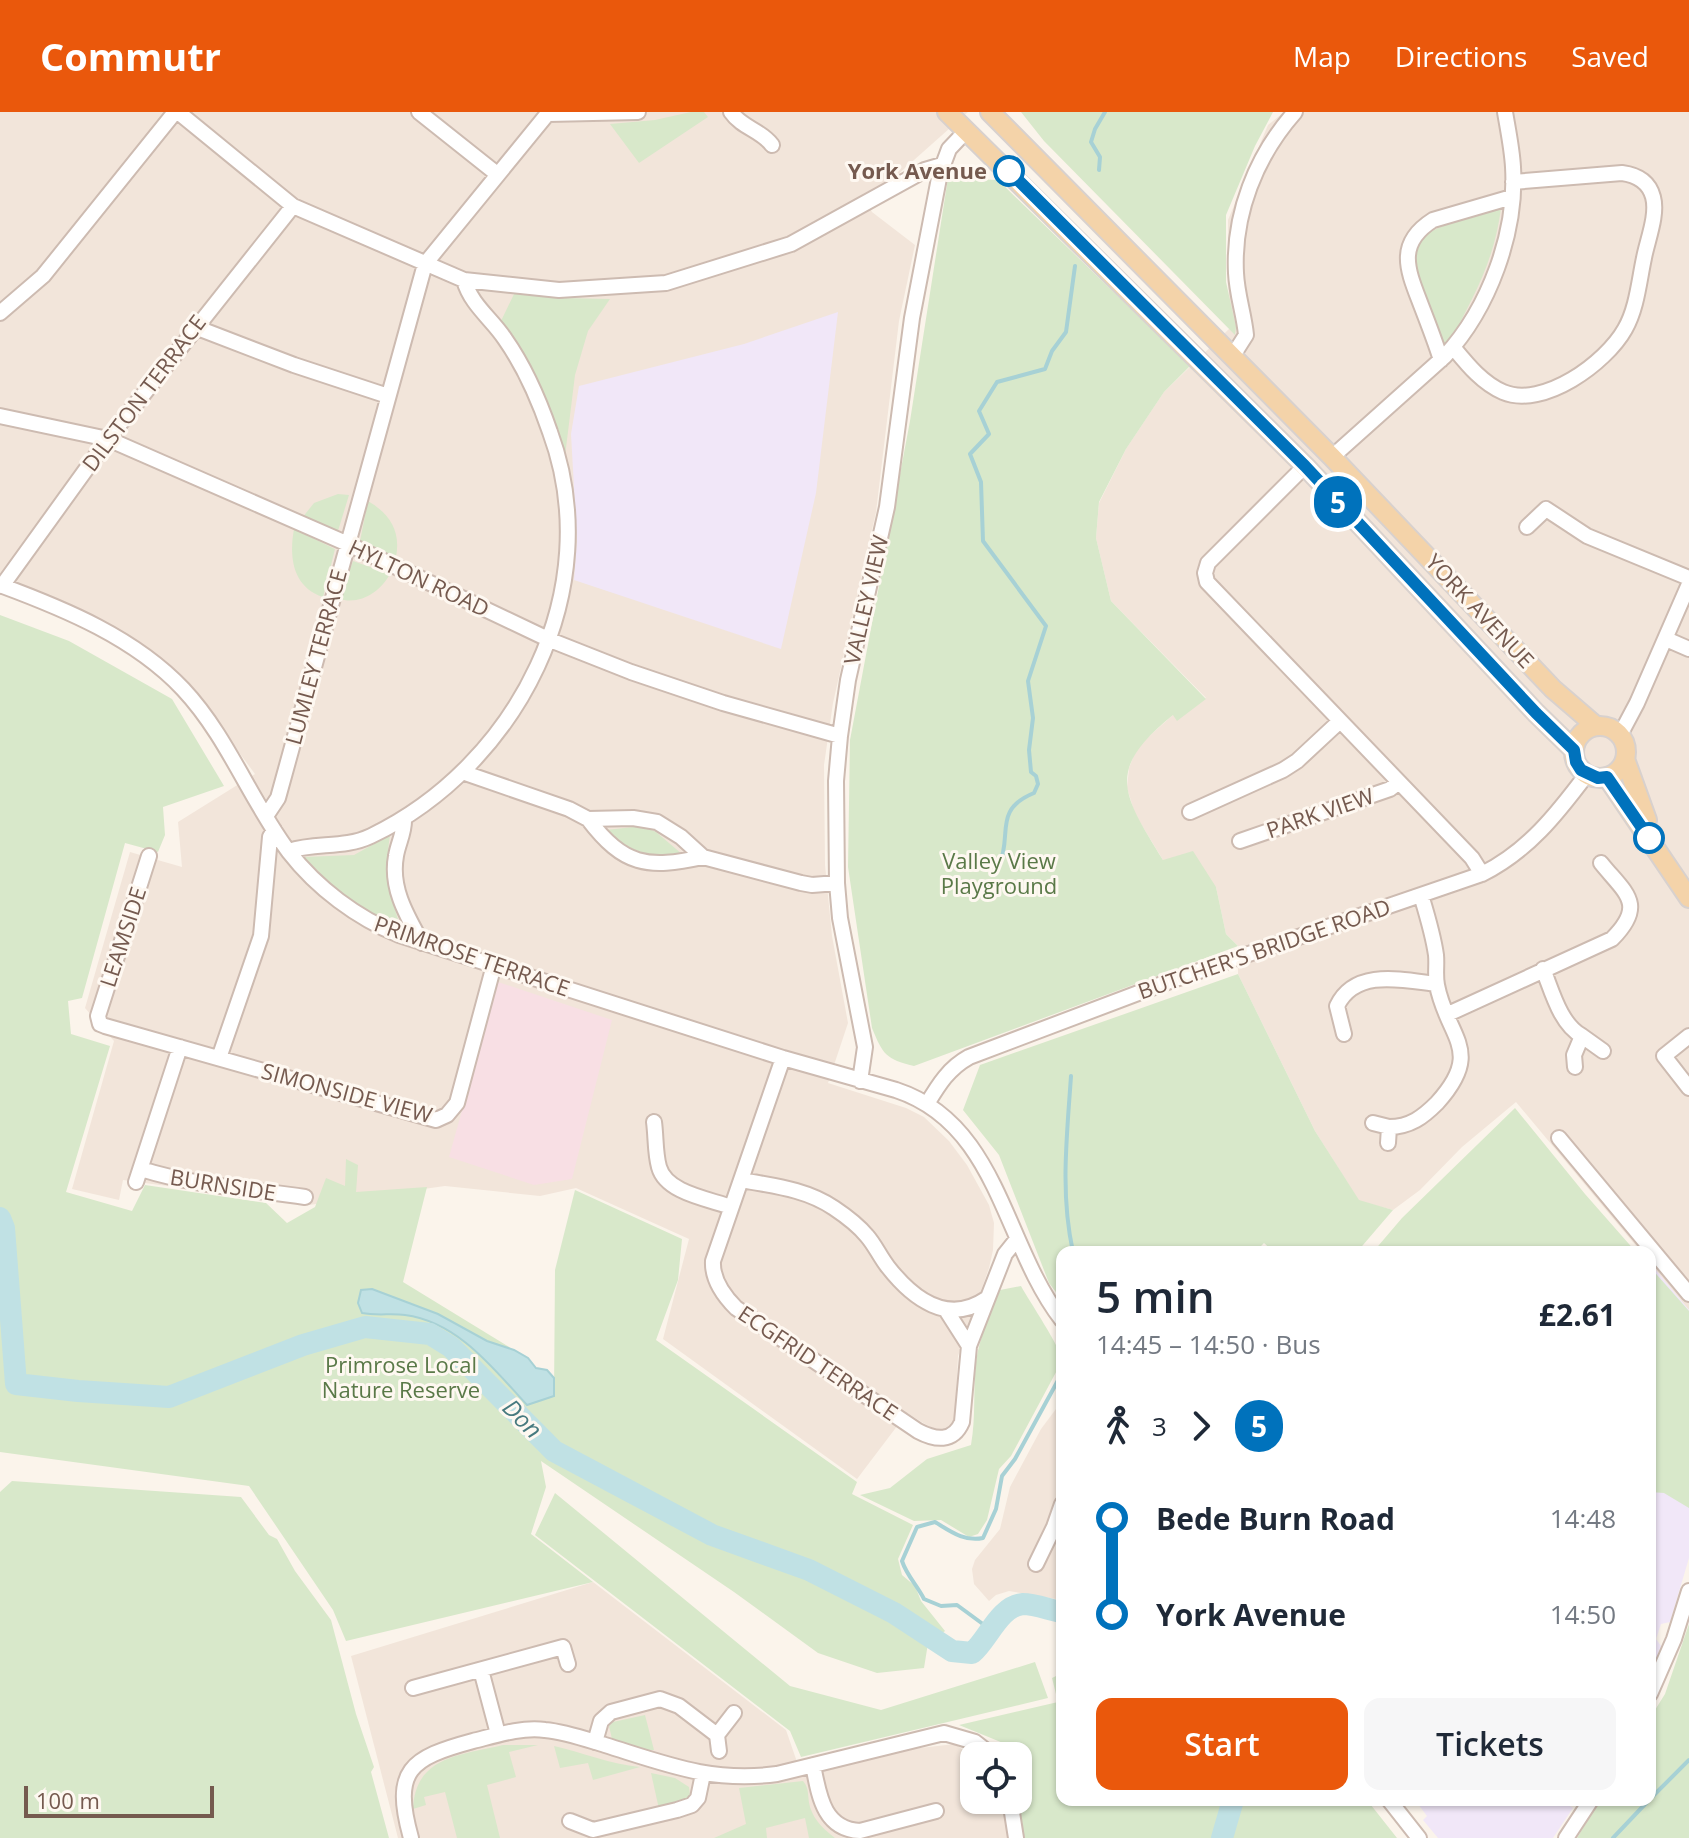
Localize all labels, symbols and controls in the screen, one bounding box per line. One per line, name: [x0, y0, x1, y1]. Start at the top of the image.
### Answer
text: Commutr: [40, 30, 221, 82]
text: Map: [1293, 37, 1351, 75]
text: Directions: [1395, 37, 1527, 75]
text: Saved: [1571, 37, 1649, 75]
place label: York Avenue: [848, 155, 987, 185]
marker: York Avenue: [994, 156, 1024, 186]
street label: DILSTON TERRACE: [74, 308, 212, 477]
line badge: 5: [1312, 476, 1364, 528]
text: 5: [1330, 483, 1346, 521]
street label: HYLTON ROAD: [344, 531, 495, 623]
street label: VALLEY VIEW: [836, 532, 894, 667]
street label: YORK AVENUE: [1420, 547, 1542, 674]
street label: LUMLEY TERRACE: [277, 566, 353, 748]
street label: PARK VIEW: [1262, 780, 1377, 844]
unlabelled marker: [1634, 823, 1664, 853]
park label: Valley View Playground: [941, 845, 1057, 900]
street label: LEAMSIDE: [92, 883, 152, 991]
street label: BUTCHER'S BRIDGE ROAD: [1133, 891, 1394, 1005]
street label: PRIMROSE TERRACE: [371, 908, 574, 1003]
street label: SIMONSIDE VIEW: [259, 1055, 436, 1129]
street label: BURNSIDE: [168, 1161, 278, 1207]
text: 5 min: [1096, 1266, 1215, 1326]
text: £2.61: [1539, 1294, 1616, 1335]
street label: ECGFRID TERRACE: [733, 1298, 904, 1427]
text: 14:45 – 14:50 · Bus: [1096, 1326, 1321, 1362]
park label: Primrose Local Nature Reserve: [322, 1349, 480, 1404]
water label: Don: [496, 1391, 550, 1445]
icon: walk: [1096, 1404, 1140, 1448]
icon: forward: [1179, 1404, 1223, 1448]
text: 5: [1251, 1407, 1267, 1445]
text: 3: [1152, 1408, 1167, 1444]
text: Bede Burn Road: [1156, 1498, 1395, 1539]
text: 14:48: [1550, 1500, 1616, 1536]
text: York Avenue: [1156, 1594, 1346, 1635]
text: 14:50: [1550, 1596, 1616, 1632]
button: Start: [1096, 1698, 1348, 1790]
button: Tickets: [1364, 1698, 1616, 1790]
map controls: [960, 1742, 1032, 1814]
button: locate: [960, 1742, 1032, 1814]
scale bar: [24, 1782, 214, 1818]
text: 100 m: [36, 1785, 100, 1815]

